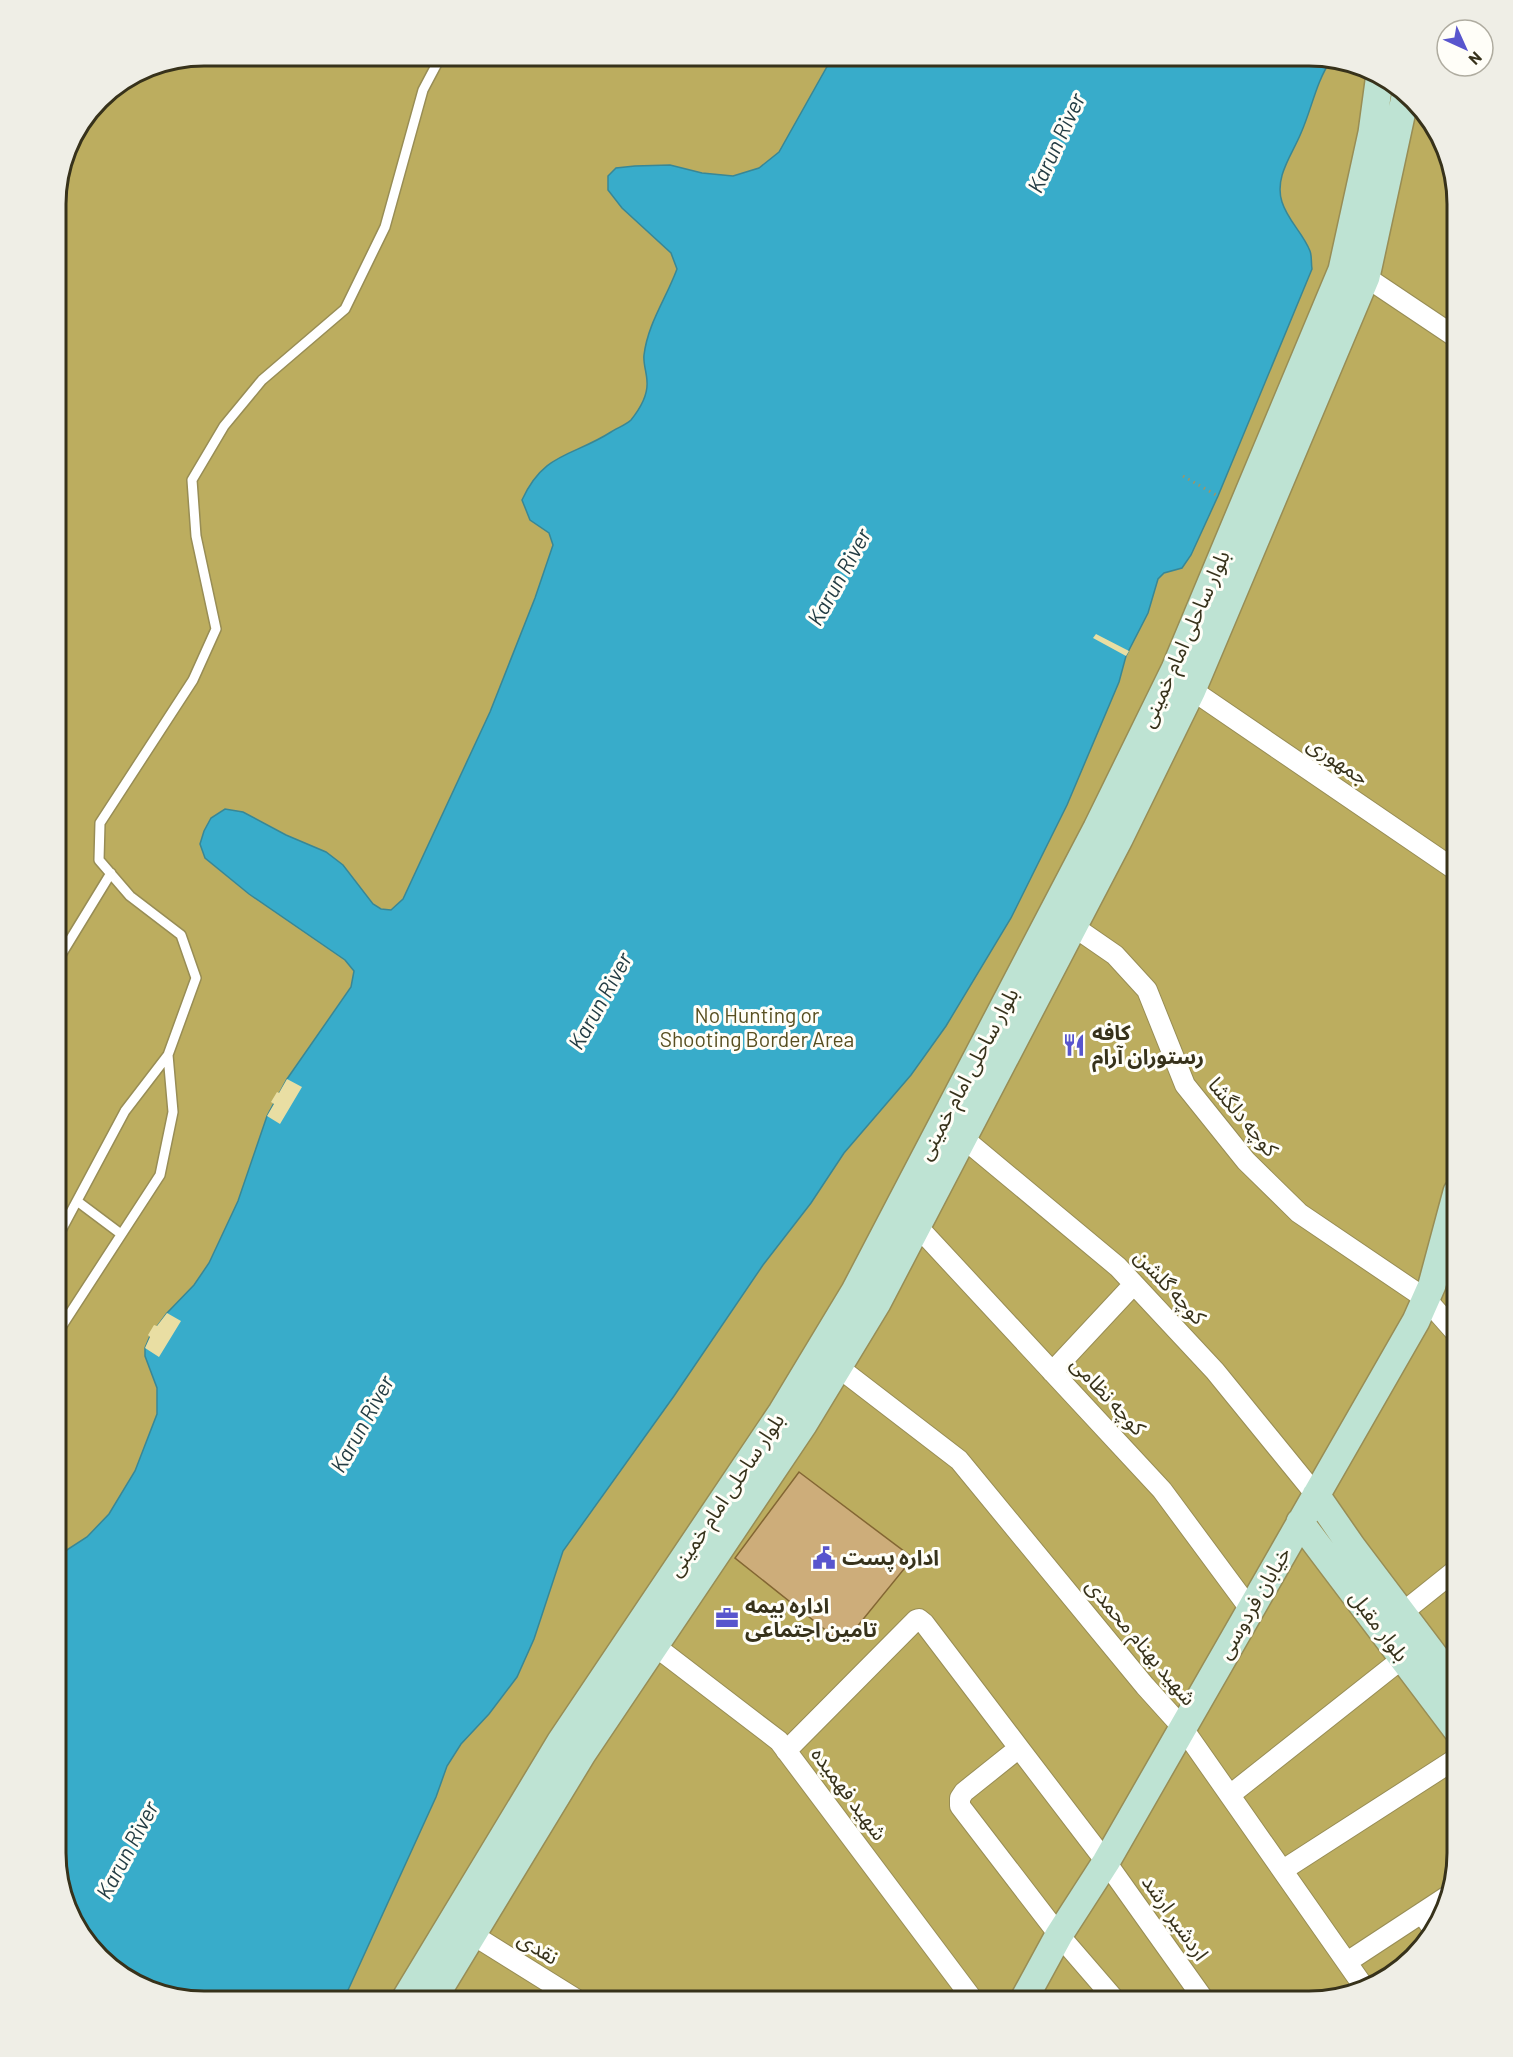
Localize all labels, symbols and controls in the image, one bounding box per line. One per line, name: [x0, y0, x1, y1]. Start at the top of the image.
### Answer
north arrow: [1435, 18, 1495, 78]
text: N: [1465, 48, 1486, 69]
water label: Karun River: [1021, 88, 1090, 196]
water label: Karun River: [801, 522, 876, 630]
street label: بلوار ساحلی امام خمینی: [1133, 546, 1238, 733]
street label: جمهوری: [1303, 730, 1374, 790]
water label: Karun River: [562, 946, 637, 1054]
street label: بلوار ساحلی امام خمینی: [911, 983, 1027, 1166]
park label: No Hunting or Shooting Border Area: [660, 1002, 854, 1051]
place label: کافه رستوران آرام: [1092, 1019, 1204, 1073]
restaurant icon: کافه رستوران آرام: [1061, 1032, 1087, 1058]
street label: کوچه دلگشا: [1202, 1071, 1285, 1162]
street label: کوچه گلشن: [1129, 1243, 1212, 1330]
street label: کوچه نظامی: [1065, 1350, 1152, 1441]
water label: Karun River: [324, 1369, 399, 1477]
street label: بلوار ساحلی امام خمینی: [661, 1408, 793, 1583]
street label: خیابان فردوسی: [1211, 1542, 1296, 1663]
place label: اداره پست: [842, 1544, 939, 1572]
public building icon: اداره پست: [811, 1545, 837, 1571]
street label: شهید بهنام محمدی: [1078, 1572, 1202, 1713]
street label: بلوار مقبل: [1345, 1585, 1415, 1666]
place label: اداره بیمه تامین اجتماعی: [745, 1592, 877, 1642]
office icon: اداره بیمه تامین اجتماعی: [714, 1605, 740, 1631]
street label: شهید فهمیده: [806, 1742, 893, 1845]
water label: Karun River: [90, 1795, 163, 1903]
street label: اردشیر ارشد: [1137, 1870, 1215, 1965]
street label: نقدی: [513, 1925, 564, 1970]

